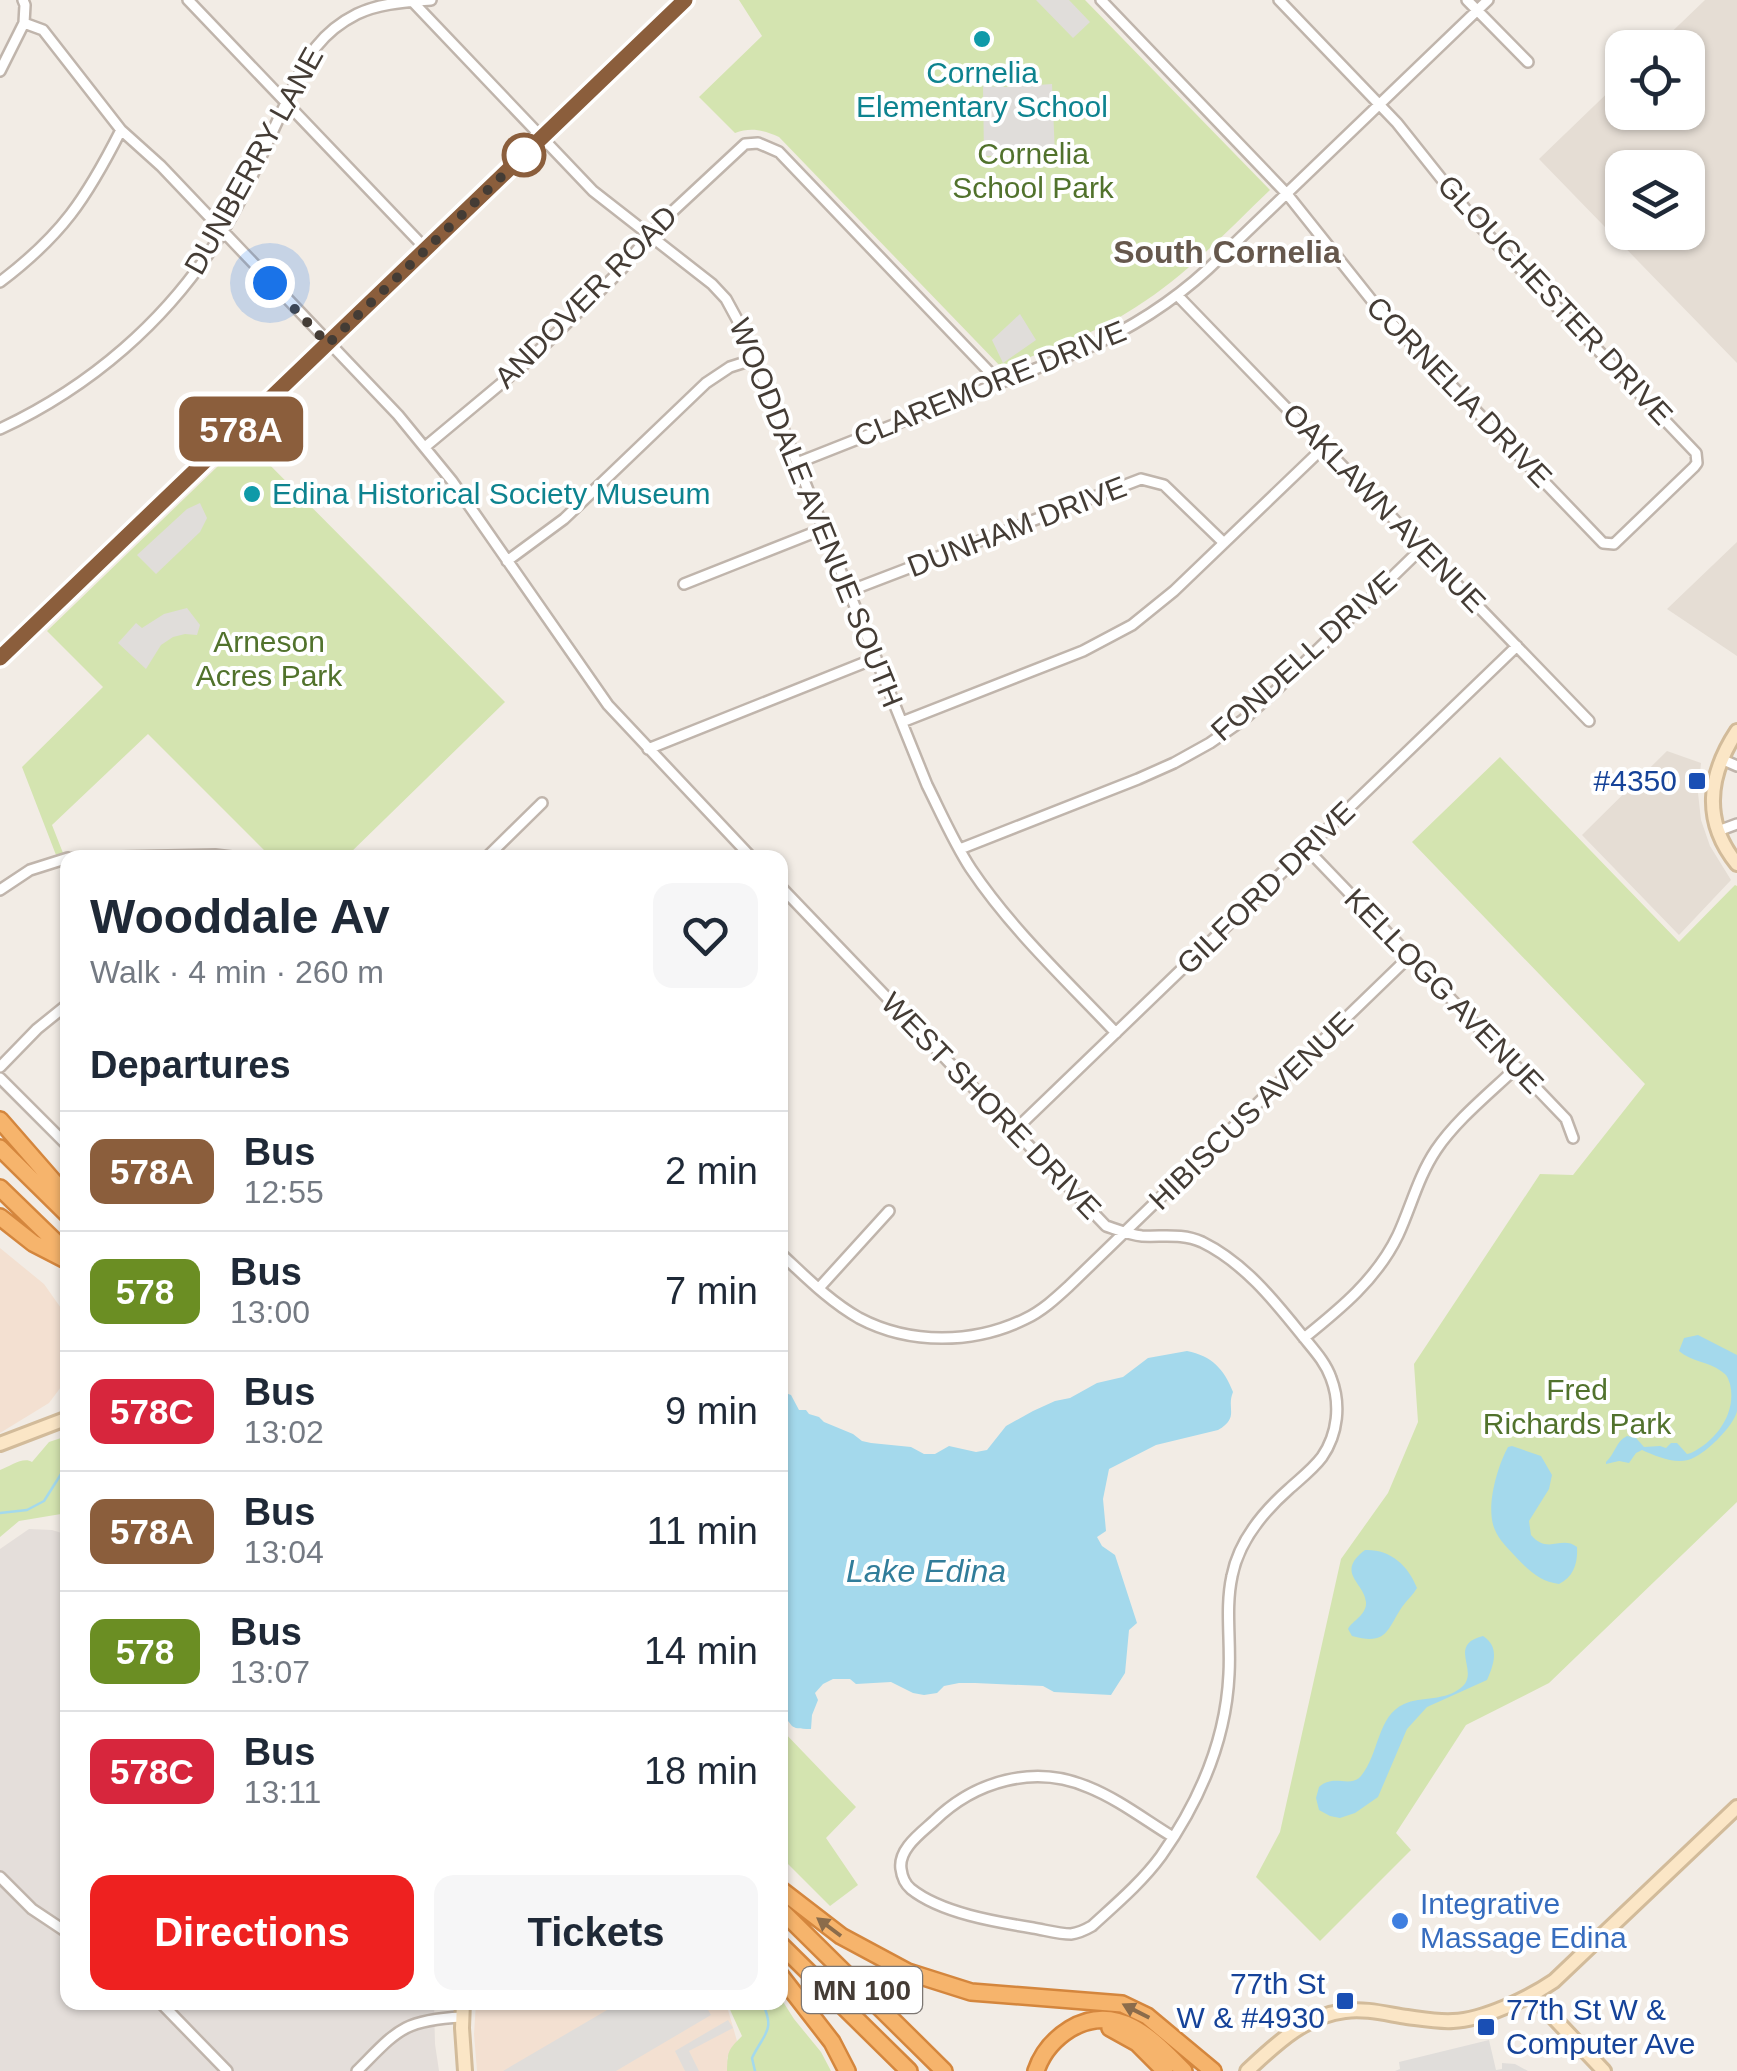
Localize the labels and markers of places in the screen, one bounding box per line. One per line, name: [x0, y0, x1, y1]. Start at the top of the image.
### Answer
marker: Cornelia Elementary School: [971, 28, 993, 50]
place label: Cornelia Elementary School: [856, 56, 1108, 123]
unlabelled marker: [503, 134, 545, 176]
place label: Edina Historical Society Museum: [272, 477, 711, 510]
marker: Edina Historical Society Museum: [241, 483, 263, 505]
place label: #4350: [1594, 764, 1677, 797]
marker: #4350: [1686, 770, 1708, 792]
place label: Integrative Massage Edina: [1420, 1887, 1627, 1954]
marker: Integrative Massage Edina: [1389, 1910, 1411, 1932]
place label: 77th St W & #4930: [1177, 1967, 1326, 2034]
marker: 77th St W & #4930: [1334, 1990, 1356, 2012]
place label: 77th St W & Computer Ave: [1506, 1993, 1696, 2060]
marker: 77th St W & Computer Ave: [1475, 2016, 1497, 2038]

